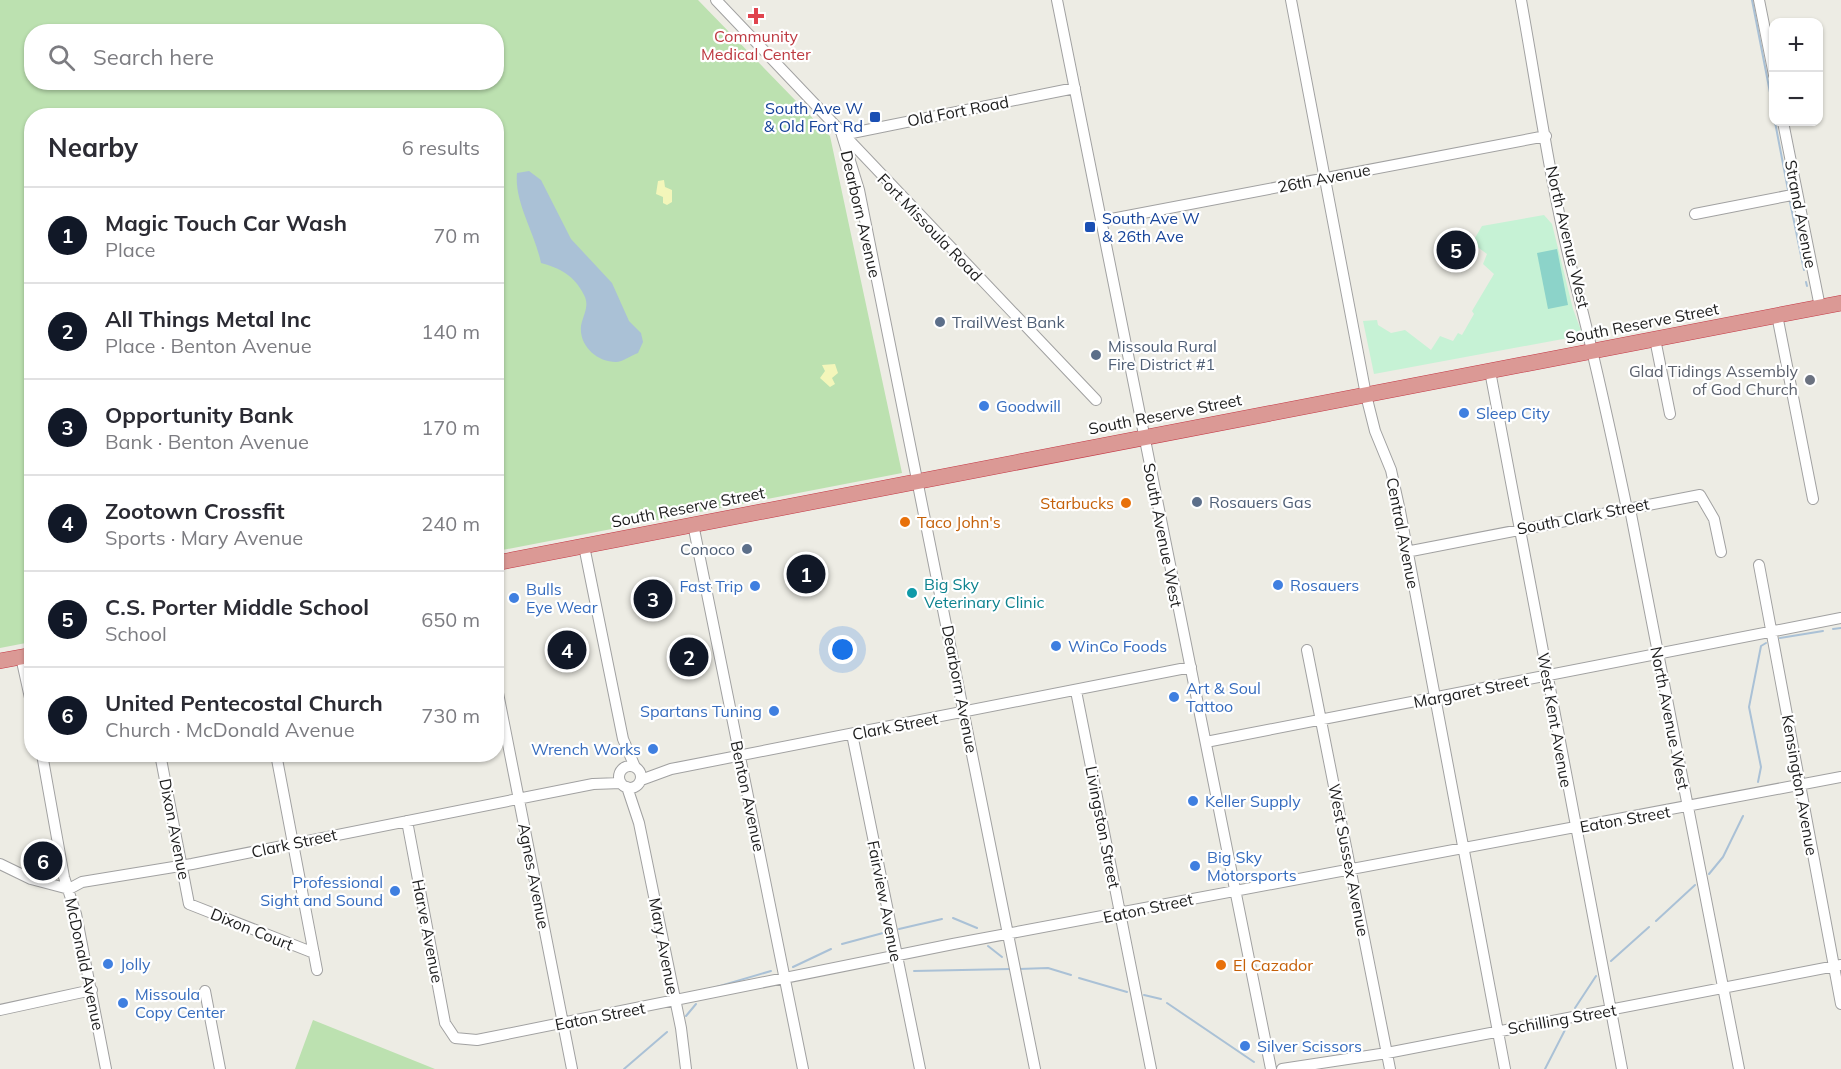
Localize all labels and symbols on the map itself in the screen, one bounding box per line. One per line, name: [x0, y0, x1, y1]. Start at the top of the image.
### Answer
marker: Community Medical Center: [747, 7, 765, 25]
place label: Community Medical Center: [701, 26, 811, 64]
street label: Old Fort Road: [906, 91, 1010, 131]
place label: South Ave W & Old Fort Rd: [764, 98, 863, 136]
marker: South Ave W & Old Fort Rd: [868, 110, 882, 124]
street label: Dearborn Avenue: [837, 148, 885, 280]
street label: Strand Avenue: [1781, 158, 1821, 270]
street label: 26th Avenue: [1276, 159, 1372, 197]
street label: North Avenue West: [1542, 164, 1594, 310]
street label: Fort Missoula Road: [873, 169, 987, 285]
place label: South Ave W & 26th Ave: [1102, 208, 1200, 246]
marker: South Ave W & 26th Ave: [1083, 220, 1097, 234]
pin: 5: [1436, 228, 1476, 272]
street label: South Reserve Street: [1564, 298, 1721, 348]
place label: TrailWest Bank: [952, 312, 1065, 332]
marker: TrailWest Bank: [933, 315, 947, 329]
place label: Missoula Rural Fire District #1: [1108, 336, 1217, 374]
marker: Missoula Rural Fire District #1: [1089, 348, 1103, 362]
place label: Glad Tidings Assembly of God Church: [1629, 361, 1798, 399]
marker: Glad Tidings Assembly of God Church: [1803, 373, 1817, 387]
street label: South Reserve Street: [1087, 389, 1244, 439]
place label: Goodwill: [996, 396, 1061, 416]
marker: Goodwill: [977, 399, 991, 413]
place label: Sleep City: [1476, 403, 1550, 423]
marker: Sleep City: [1457, 406, 1471, 420]
street label: South Avenue West: [1139, 461, 1187, 609]
street label: Central Avenue: [1382, 476, 1424, 590]
street label: South Reserve Street: [610, 482, 767, 532]
place label: Rosauers Gas: [1209, 492, 1312, 512]
place label: Starbucks: [1040, 493, 1114, 513]
street label: South Clark Street: [1515, 493, 1651, 539]
marker: Rosauers Gas: [1190, 495, 1204, 509]
marker: Starbucks: [1119, 496, 1133, 510]
place label: Taco John's: [917, 512, 1001, 532]
marker: Taco John's: [898, 515, 912, 529]
place label: Conoco: [680, 539, 735, 559]
marker: Conoco: [740, 542, 754, 556]
pin: 1: [786, 552, 826, 596]
place label: Big Sky Veterinary Clinic: [924, 574, 1044, 612]
place label: Rosauers: [1290, 575, 1359, 595]
pin: 3: [634, 576, 672, 622]
place label: Fast Trip: [679, 576, 743, 596]
marker: Rosauers: [1271, 578, 1285, 592]
place label: Bulls Eye Wear: [526, 579, 598, 617]
marker: Fast Trip: [748, 579, 762, 593]
marker: Big Sky Veterinary Clinic: [905, 586, 919, 600]
marker: Bulls Eye Wear: [507, 591, 521, 605]
street label: Dearborn Avenue: [938, 623, 982, 755]
pin: 4: [548, 628, 586, 672]
pin: 2: [670, 634, 708, 680]
your location: [828, 635, 857, 664]
place label: WinCo Foods: [1068, 636, 1167, 656]
marker: WinCo Foods: [1049, 639, 1063, 653]
street label: North Avenue West: [1646, 645, 1694, 792]
street label: West Kent Avenue: [1533, 651, 1577, 789]
street label: Margaret Street: [1412, 670, 1531, 712]
place label: Art & Soul Tattoo: [1186, 678, 1261, 716]
marker: Art & Soul Tattoo: [1167, 690, 1181, 704]
place label: Spartans Tuning: [640, 701, 762, 721]
marker: Spartans Tuning: [767, 704, 781, 718]
street label: Clark Street: [850, 708, 940, 744]
street label: Kensington Avenue: [1778, 713, 1822, 857]
place label: Wrench Works: [531, 739, 641, 759]
street label: Benton Avenue: [726, 739, 770, 853]
marker: Wrench Works: [646, 742, 660, 756]
street label: Livingston Street: [1081, 764, 1125, 890]
street label: Dixon Avenue: [155, 777, 195, 881]
street label: West Sussex Avenue: [1324, 782, 1374, 938]
place label: Keller Supply: [1205, 791, 1301, 811]
marker: Keller Supply: [1186, 794, 1200, 808]
street label: Eaton Street: [1578, 801, 1672, 837]
street label: Agnes Avenue: [514, 821, 554, 931]
street label: Clark Street: [249, 824, 339, 862]
pin: 6: [24, 838, 63, 884]
street label: Fairview Avenue: [863, 839, 907, 963]
place label: Big Sky Motorsports: [1207, 847, 1297, 885]
marker: Big Sky Motorsports: [1188, 859, 1202, 873]
place label: Professional Sight and Sound: [260, 872, 383, 910]
street label: Harve Avenue: [408, 877, 448, 985]
marker: Professional Sight and Sound: [388, 884, 402, 898]
street label: Eaton Street: [1101, 889, 1195, 927]
street label: McDonald Avenue: [61, 896, 109, 1032]
street label: Mary Avenue: [645, 896, 683, 996]
street label: Dixon Court: [208, 903, 297, 955]
place label: Jolly: [120, 954, 151, 974]
place label: El Cazador: [1233, 955, 1313, 975]
marker: Jolly: [101, 957, 115, 971]
marker: El Cazador: [1214, 958, 1228, 972]
place label: Missoula Copy Center: [135, 984, 225, 1022]
marker: Missoula Copy Center: [116, 996, 130, 1010]
street label: Eaton Street: [553, 997, 647, 1035]
street label: Schilling Street: [1506, 1000, 1618, 1038]
place label: Silver Scissors: [1257, 1036, 1362, 1056]
marker: Silver Scissors: [1238, 1039, 1252, 1053]

